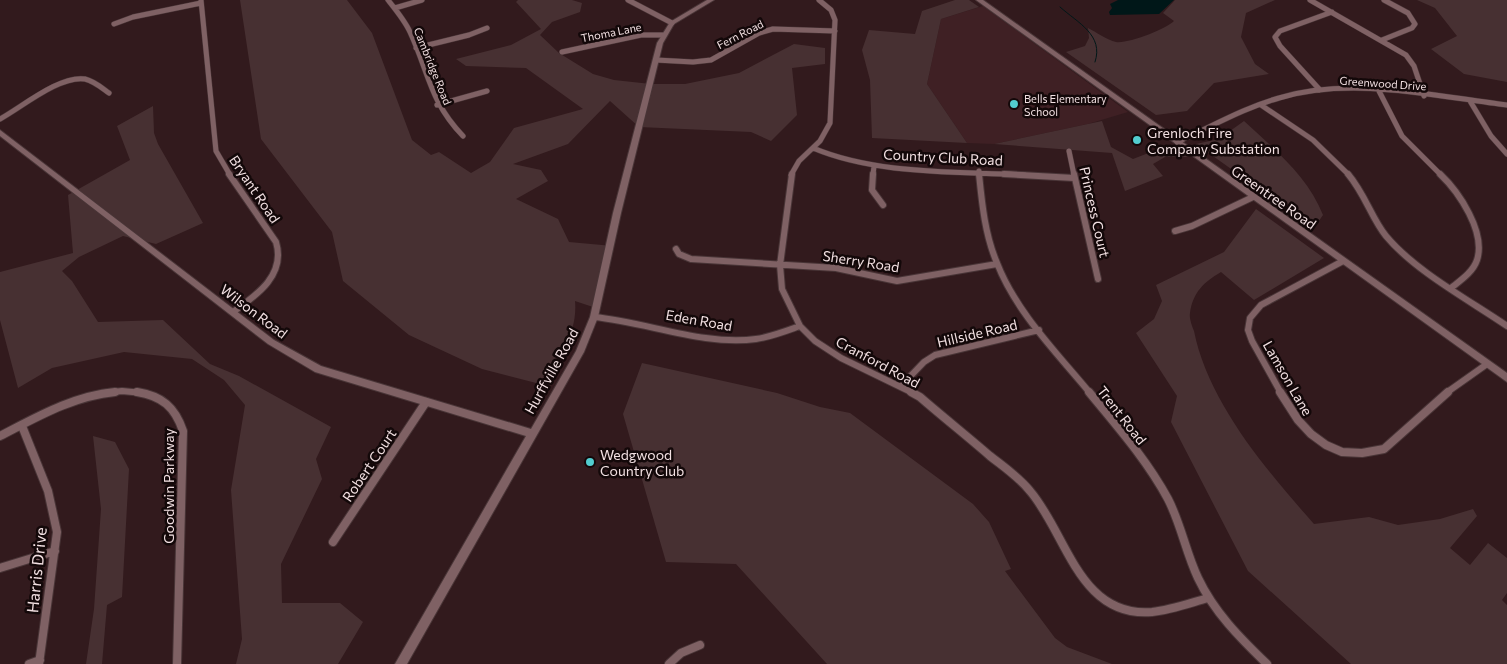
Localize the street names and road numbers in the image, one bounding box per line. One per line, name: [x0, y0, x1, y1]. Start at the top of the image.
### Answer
street label: Fern Road: [715, 17, 765, 51]
street label: Thoma Lane: [580, 20, 643, 44]
street label: Cambridge Road: [412, 25, 454, 107]
street label: Greenwood Drive: [1339, 73, 1427, 93]
street label: Country Club Road: [883, 145, 1003, 169]
street label: Bryant Road: [226, 152, 284, 226]
street label: Greentree Road: [1228, 161, 1320, 233]
street label: Princess Court: [1076, 165, 1114, 259]
street label: Sherry Road: [821, 247, 901, 275]
street label: Wilson Road: [217, 280, 291, 342]
street label: Eden Road: [664, 306, 734, 334]
street label: Hillside Road: [935, 315, 1019, 351]
street label: Hurffville Road: [520, 325, 582, 417]
street label: Cranford Road: [833, 333, 923, 391]
street label: Lamson Lane: [1260, 337, 1316, 419]
street label: Trent Road: [1094, 382, 1150, 448]
street label: Robert Court: [338, 425, 400, 505]
street label: Goodwin Parkway: [160, 428, 177, 544]
street label: Harris Drive: [22, 526, 50, 614]

